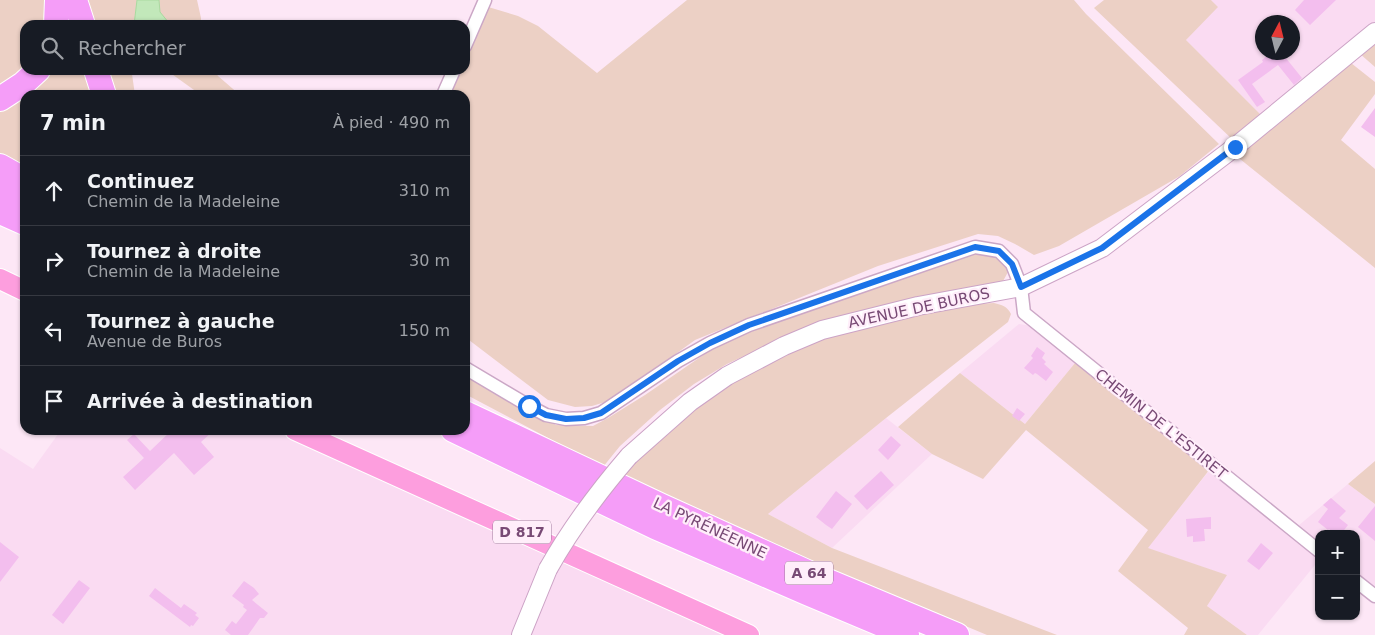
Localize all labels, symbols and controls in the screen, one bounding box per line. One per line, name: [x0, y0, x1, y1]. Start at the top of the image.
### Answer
north arrow: [1255, 15, 1300, 60]
search box: [20, 20, 470, 75]
icon: search: [38, 34, 66, 62]
text: Rechercher: [78, 37, 186, 59]
text: 7 min: [40, 111, 106, 135]
text: À pied · 490 m: [333, 113, 450, 132]
route end: [1224, 136, 1247, 159]
text: Continuez: [87, 170, 194, 192]
icon: ahead: [40, 177, 68, 205]
text: 310 m: [399, 181, 450, 200]
text: Chemin de la Madeleine: [87, 192, 280, 211]
text: Tournez à droite: [87, 240, 261, 262]
icon: right: [40, 247, 68, 275]
text: 30 m: [409, 251, 450, 270]
text: Chemin de la Madeleine: [87, 262, 280, 281]
street label: AVENUE DE BUROS: [847, 284, 991, 332]
text: Tournez à gauche: [87, 310, 275, 332]
icon: left: [40, 317, 68, 345]
text: 150 m: [399, 321, 450, 340]
text: Avenue de Buros: [87, 332, 222, 351]
street label: CHEMIN DE L'ESTIRET: [1091, 365, 1231, 483]
icon: arrive: [40, 387, 68, 415]
text: Arrivée à destination: [87, 390, 313, 412]
route start: [518, 395, 541, 418]
street label: LA PYRÉNÉENNE: [650, 493, 770, 562]
road number: D 817: [493, 520, 551, 544]
map controls: [1315, 530, 1360, 620]
button: +: [1315, 530, 1360, 575]
road number: A 64: [785, 562, 833, 584]
button: −: [1315, 575, 1360, 620]

